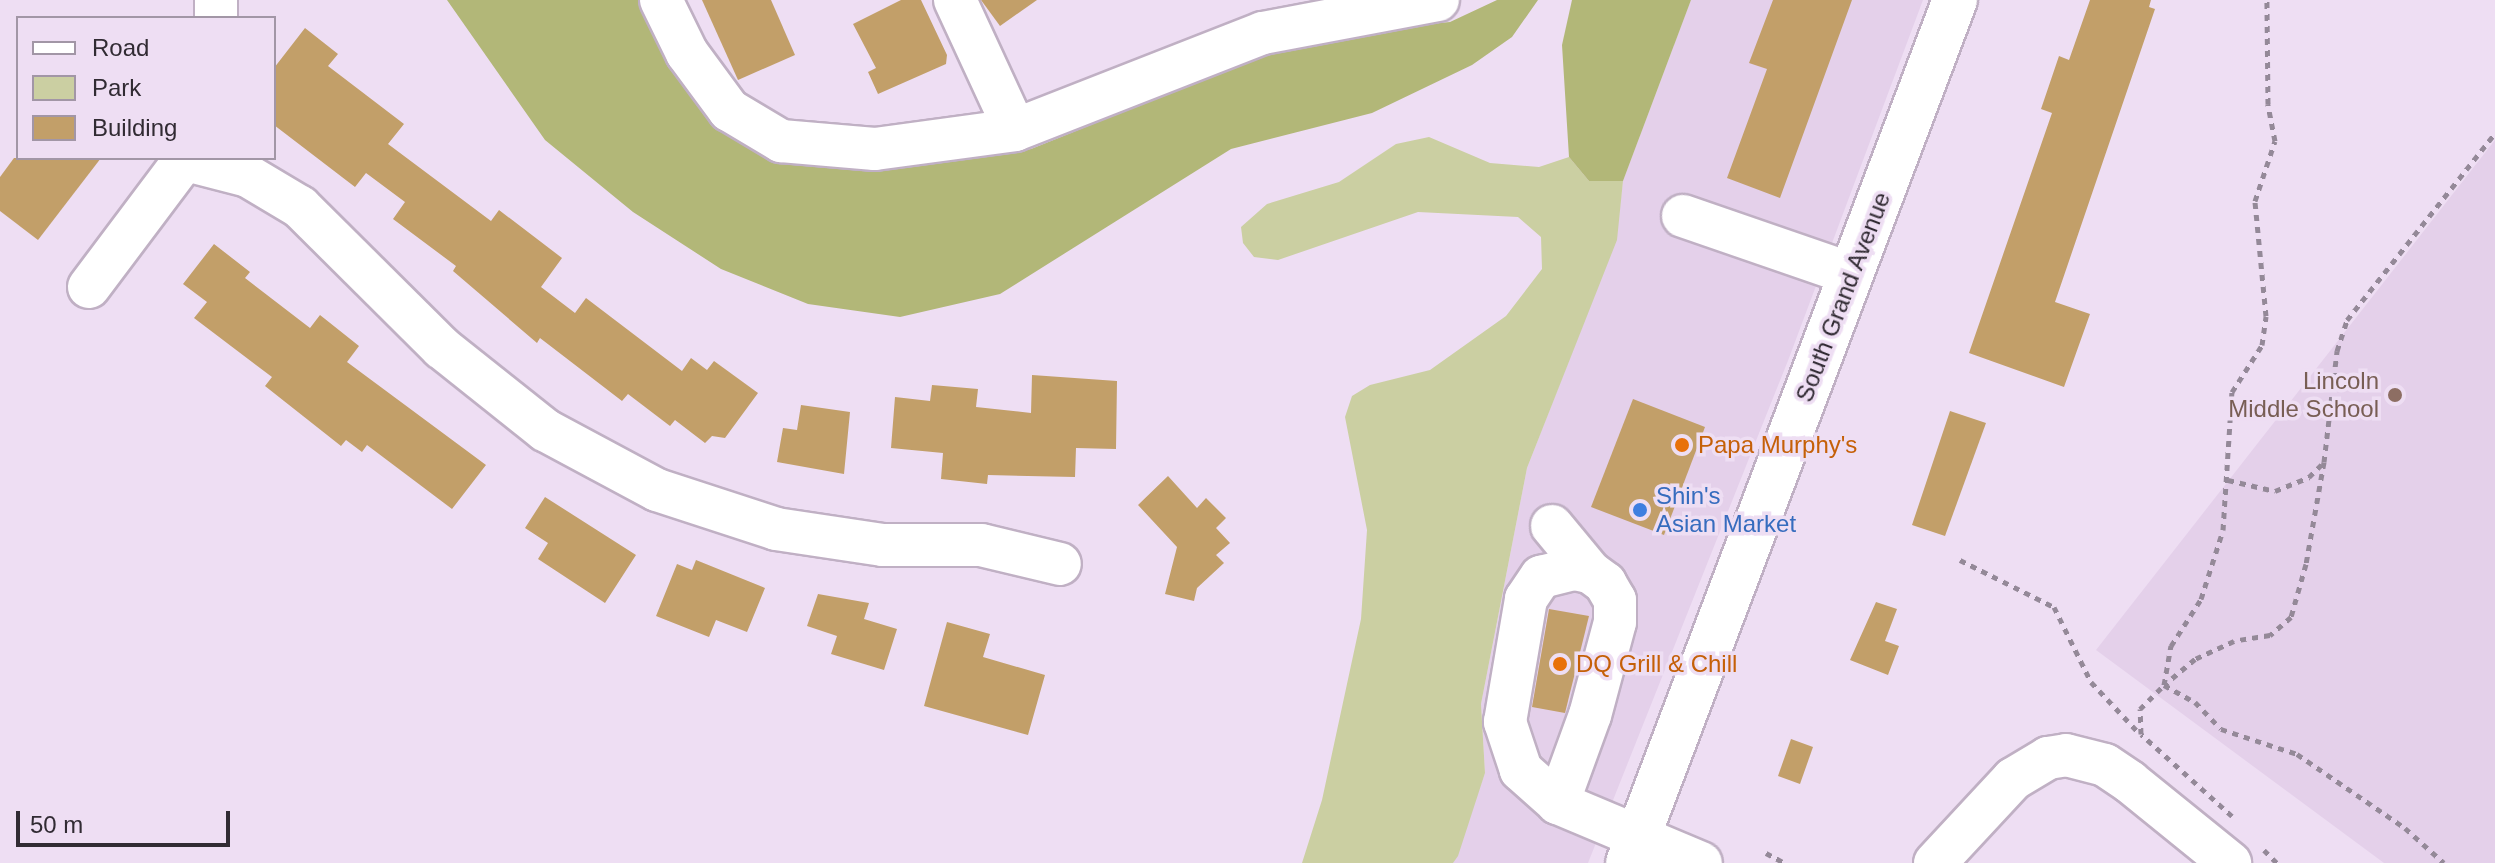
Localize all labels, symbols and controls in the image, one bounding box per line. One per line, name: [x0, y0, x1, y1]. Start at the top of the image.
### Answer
legend: [16, 16, 276, 160]
text: Road: [92, 34, 149, 61]
text: Park: [92, 74, 141, 101]
text: Building: [92, 114, 177, 141]
street label: South Grand Avenue: [1789, 187, 1897, 407]
place label: Lincoln Middle School: [2228, 367, 2379, 423]
marker: Lincoln Middle School: [2386, 386, 2404, 404]
place label: Papa Murphy's: [1698, 431, 1857, 459]
marker: Papa Murphy's: [1673, 436, 1691, 454]
place label: Shin's Asian Market: [1656, 482, 1796, 538]
marker: Shin's Asian Market: [1631, 501, 1649, 519]
place label: DQ Grill & Chill: [1576, 650, 1737, 678]
marker: DQ Grill & Chill: [1551, 655, 1569, 673]
scale bar: [20, 795, 234, 845]
text: 50 m: [30, 811, 83, 838]

